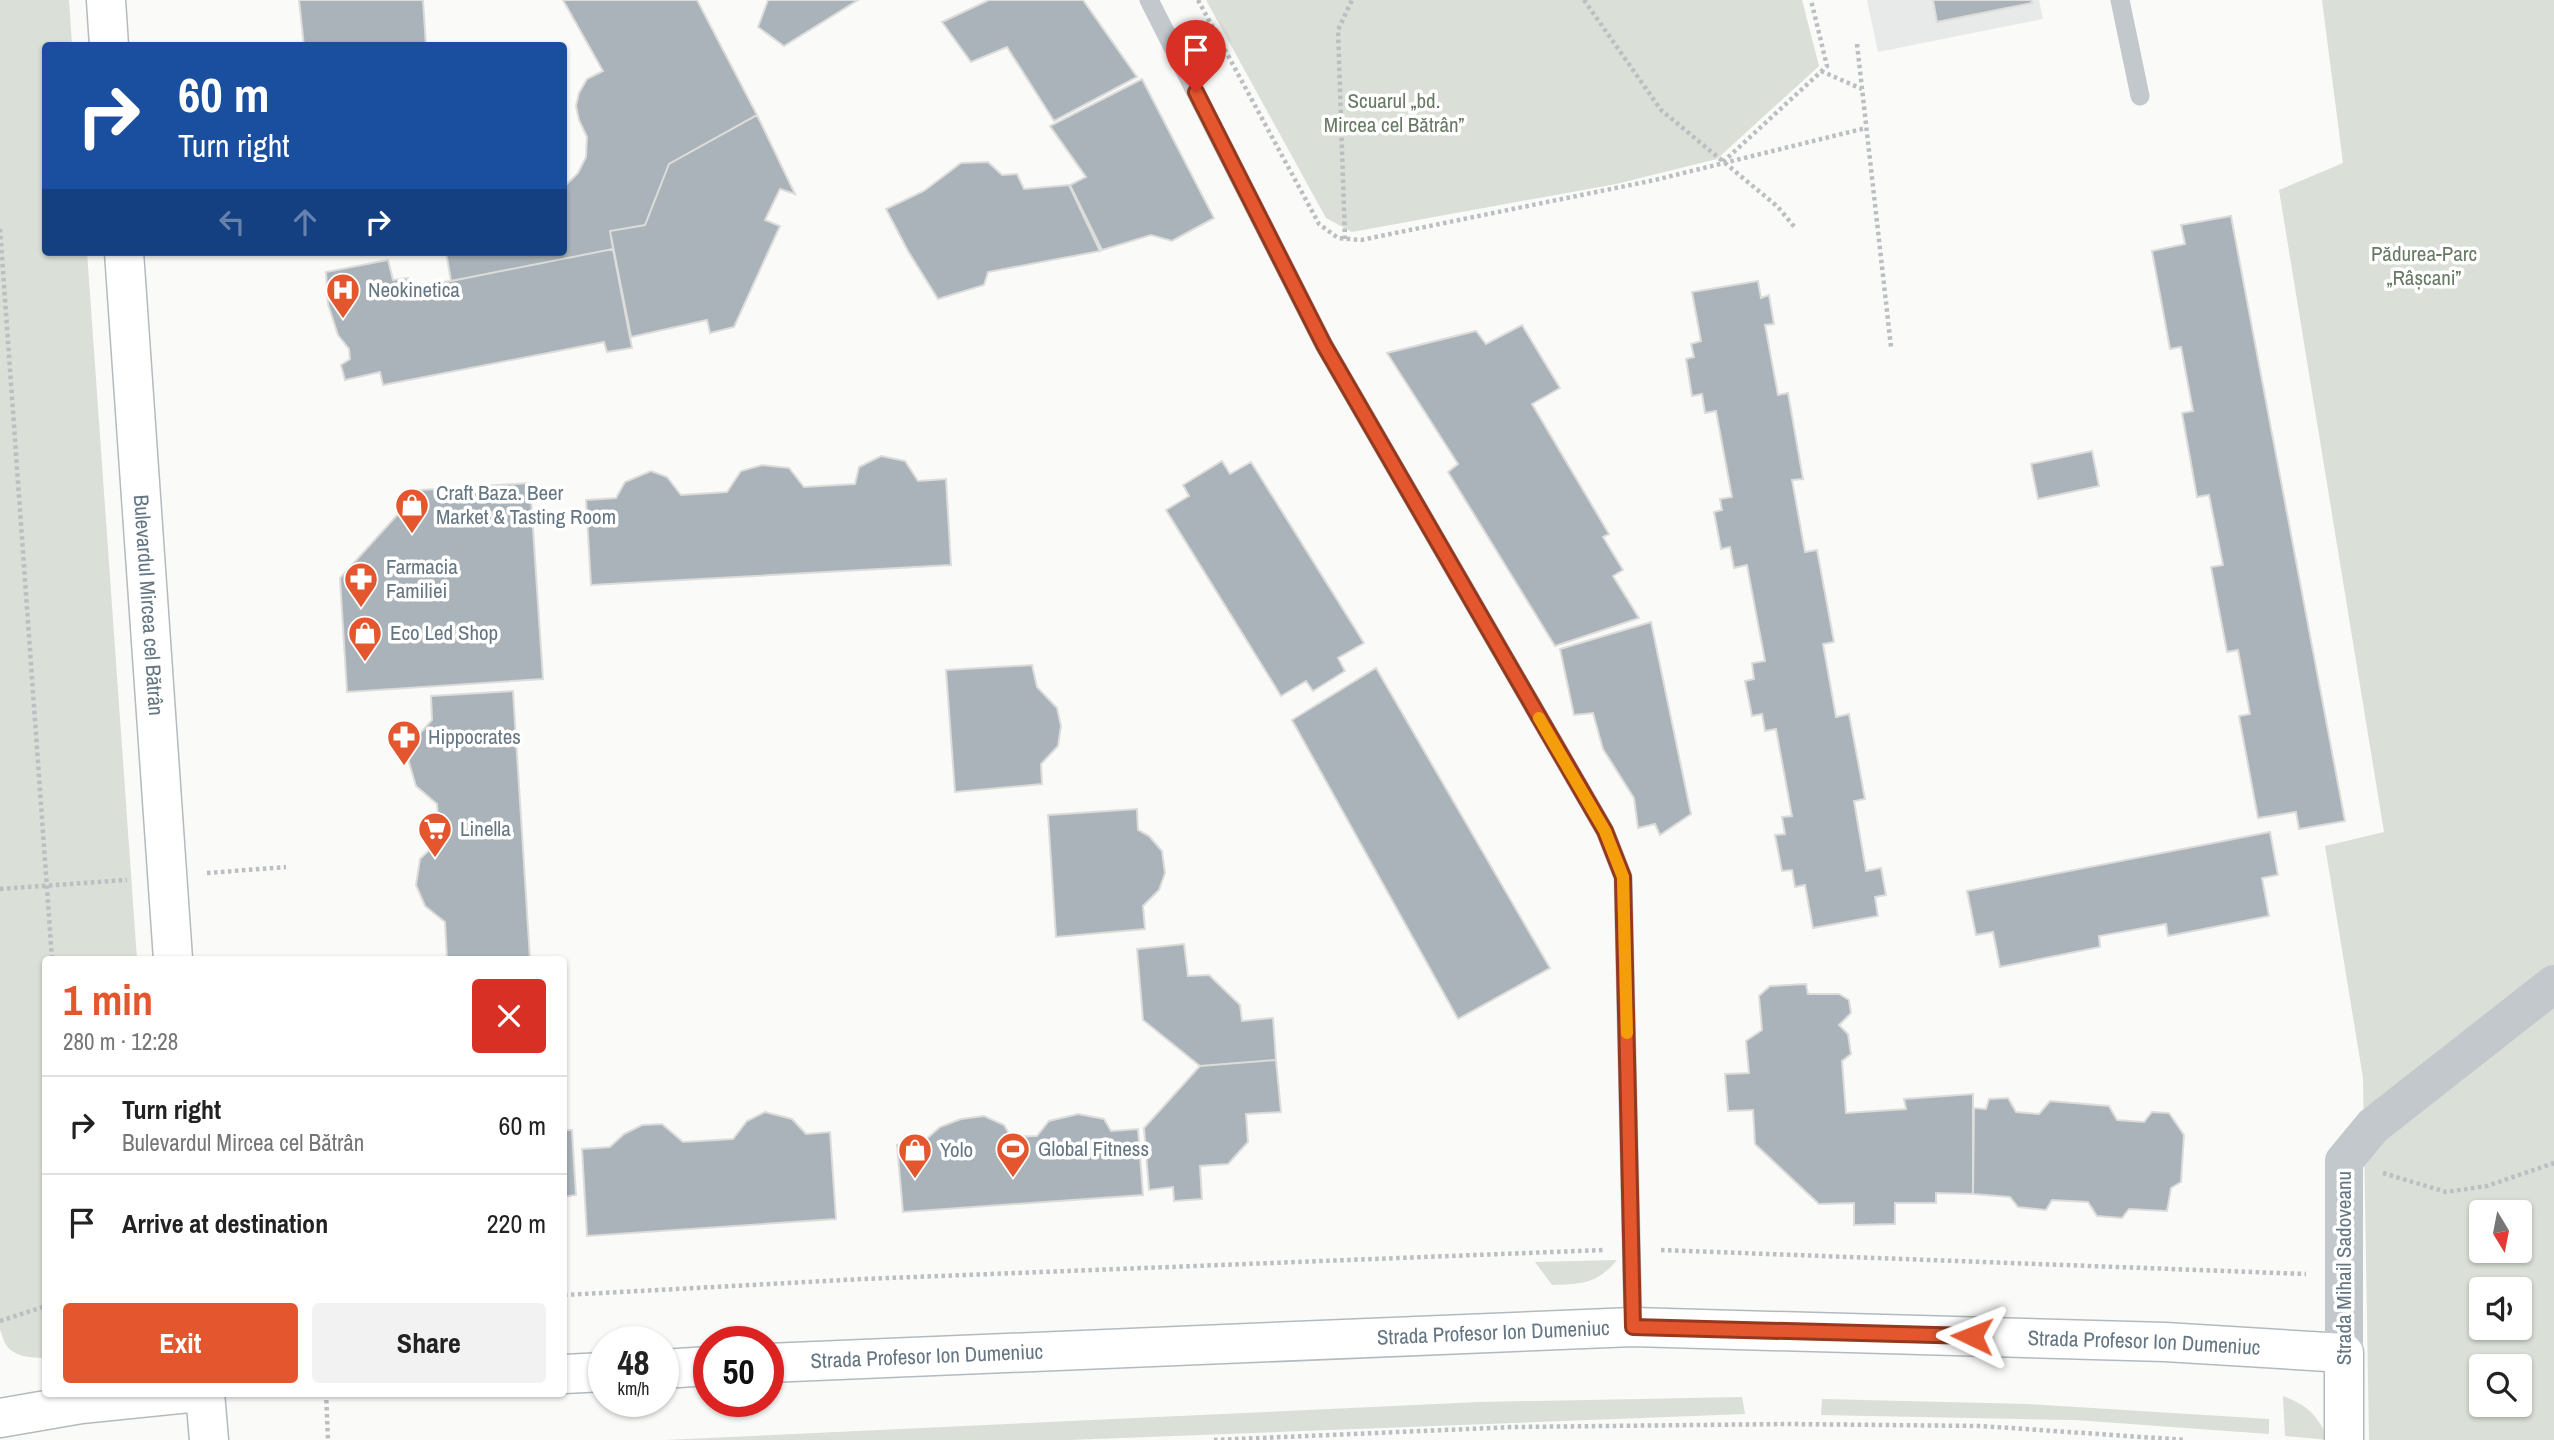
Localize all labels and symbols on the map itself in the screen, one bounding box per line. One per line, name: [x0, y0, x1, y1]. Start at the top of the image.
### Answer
pin: [1166, 20, 1226, 92]
park label: Scuarul „bd. Mircea cel Bătrân”: [1324, 86, 1465, 139]
park label: Pădurea-Parc „Râșcani”: [2371, 239, 2477, 292]
hospital icon: Neokinetica: [324, 271, 362, 320]
place label: Neokinetica: [368, 275, 460, 304]
place label: Craft Baza. Beer Market & Tasting Room: [436, 478, 616, 531]
shop icon: Craft Baza. Beer Market & Tasting Room: [393, 486, 431, 535]
street label: Bulevardul Mircea cel Bătrân: [127, 494, 171, 716]
place label: Farmacia Familiei: [386, 552, 458, 605]
pharmacy icon: Farmacia Familiei: [342, 560, 380, 609]
shop icon: Eco Led Shop: [346, 614, 384, 663]
place label: Eco Led Shop: [390, 618, 498, 647]
pharmacy icon: Hippocrates: [385, 718, 423, 767]
place label: Hippocrates: [428, 722, 521, 751]
supermarket icon: Linella: [416, 810, 454, 859]
place label: Linella: [460, 814, 511, 843]
sports icon: Global Fitness: [994, 1130, 1032, 1179]
shop icon: Yolo: [896, 1131, 934, 1180]
place label: Global Fitness: [1038, 1134, 1149, 1163]
place label: Yolo: [940, 1135, 973, 1164]
street label: Strada Mihail Sadoveanu: [2329, 1171, 2358, 1365]
north arrow: [2469, 1200, 2532, 1264]
position arrow: [1935, 1299, 2009, 1373]
street label: Strada Profesor Ion Dumeniuc: [1376, 1313, 1610, 1352]
street label: Strada Profesor Ion Dumeniuc: [2027, 1323, 2261, 1362]
speed limit sign: 50: [693, 1326, 784, 1417]
street label: Strada Profesor Ion Dumeniuc: [810, 1337, 1044, 1375]

